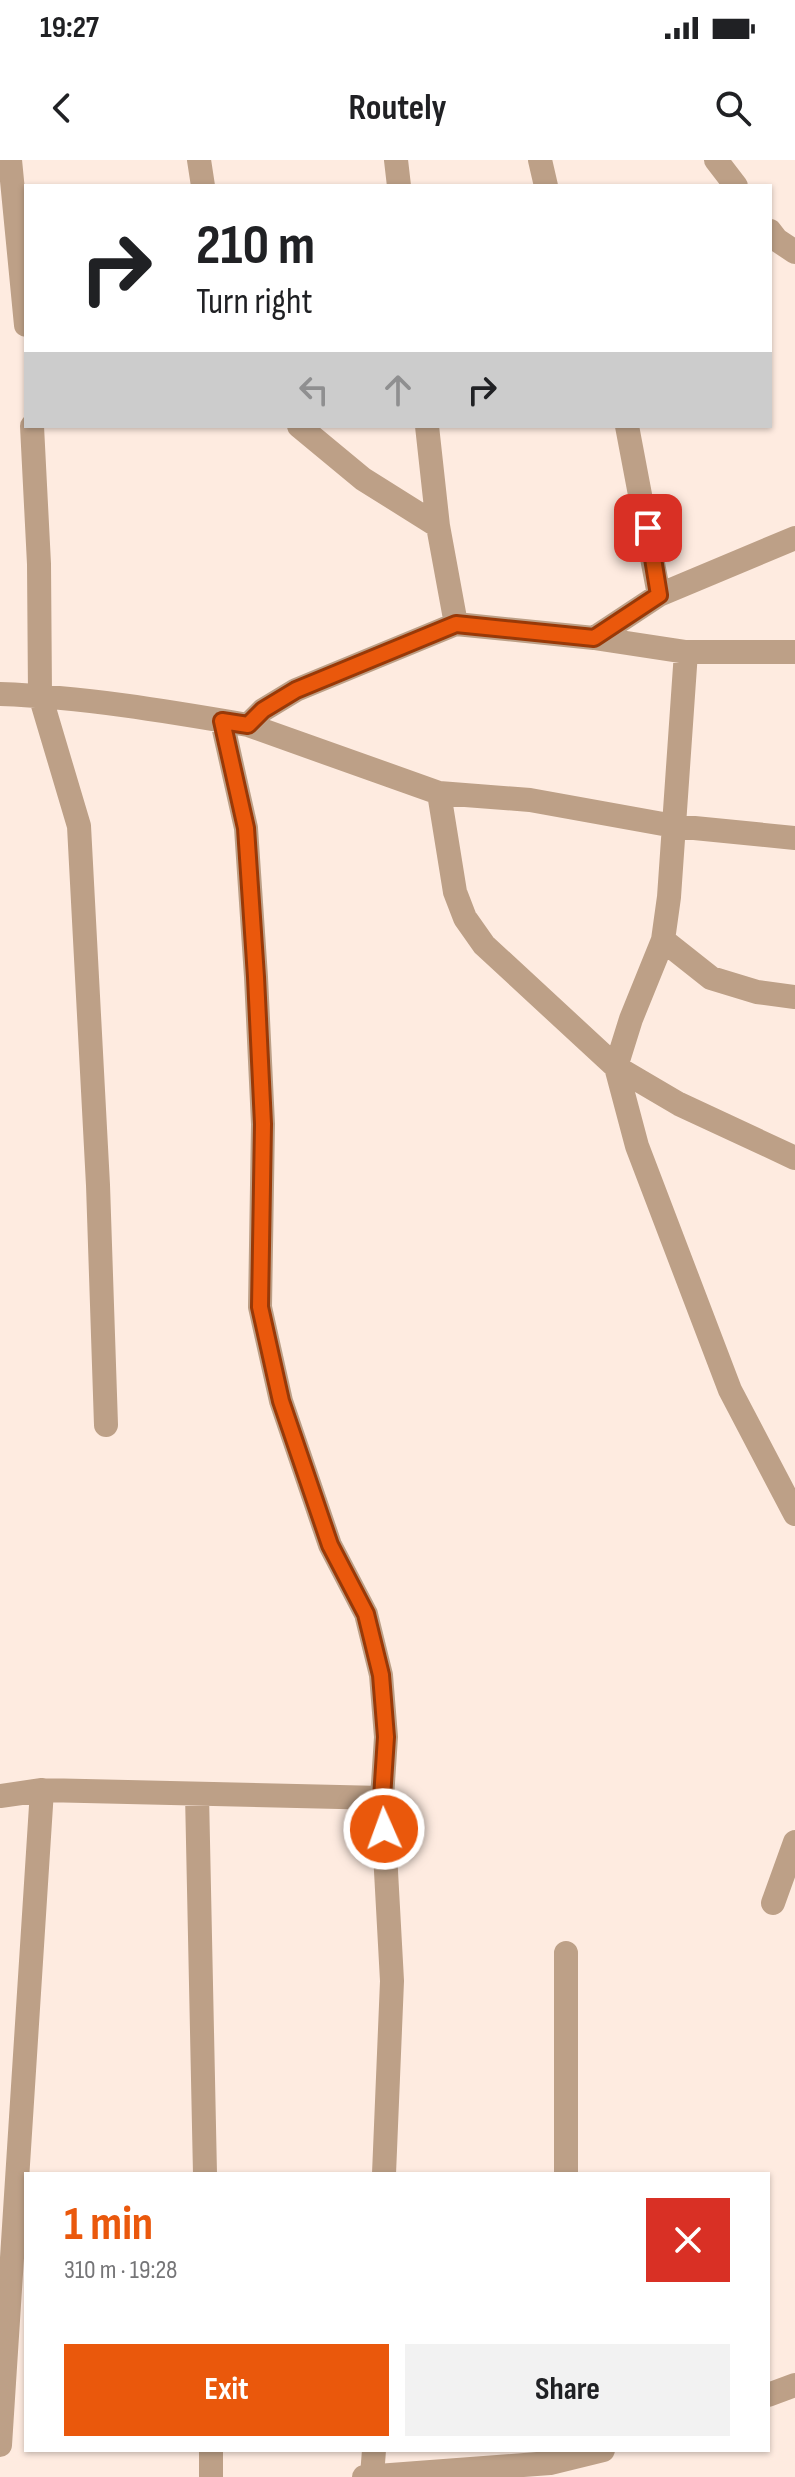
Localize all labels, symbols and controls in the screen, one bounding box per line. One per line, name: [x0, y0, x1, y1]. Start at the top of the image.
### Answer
text: 19:27: [40, 10, 99, 46]
icon: back: [40, 86, 84, 130]
icon: search: [711, 86, 755, 130]
text: Routely: [348, 87, 447, 130]
text: 210 m: [196, 213, 315, 280]
icon: right: [64, 216, 168, 320]
text: Turn right: [196, 281, 313, 324]
icon: left: [292, 368, 336, 412]
icon: ahead: [376, 368, 420, 412]
icon: right: [460, 368, 504, 412]
pin: [614, 494, 682, 562]
icon: arrive: [626, 506, 670, 550]
position arrow: [342, 1787, 426, 1871]
text: 1 min: [64, 2196, 153, 2253]
button: close: [646, 2198, 730, 2282]
text: 310 m · 19:28: [64, 2255, 178, 2286]
button: Exit: [64, 2344, 389, 2436]
button: Share: [405, 2344, 730, 2436]

